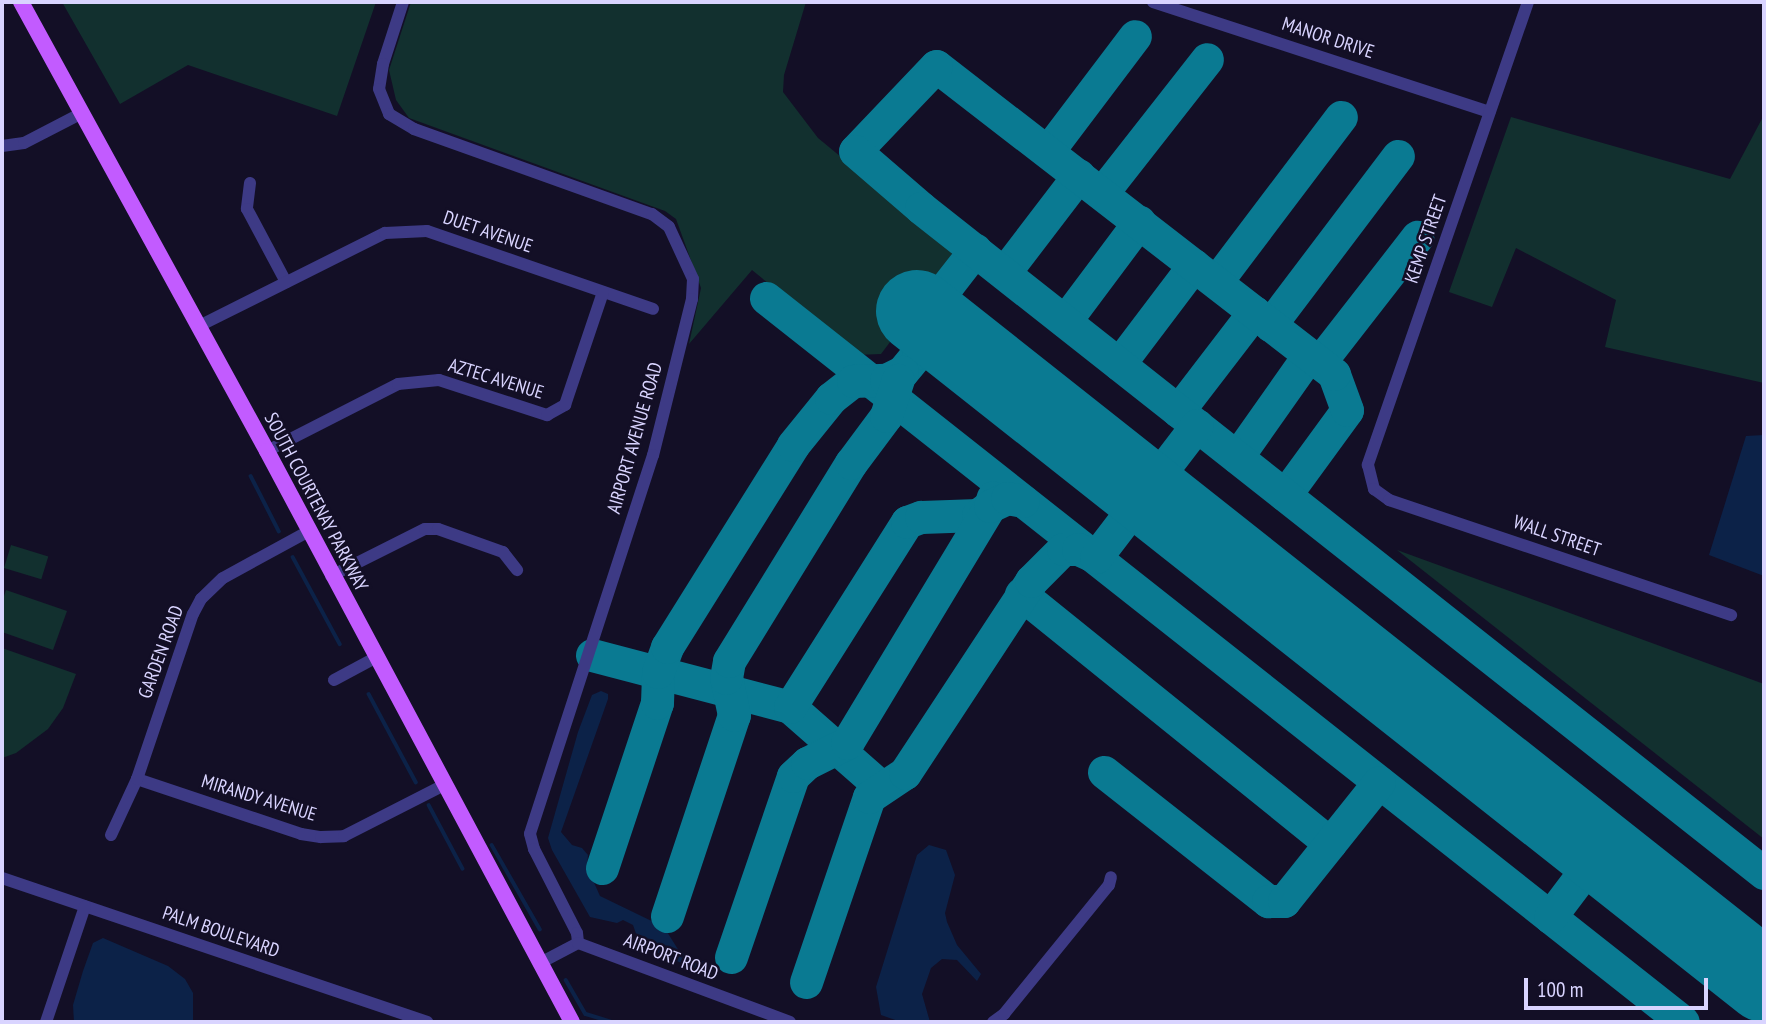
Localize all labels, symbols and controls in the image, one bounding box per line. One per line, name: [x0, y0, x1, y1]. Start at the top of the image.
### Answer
street label: MANOR DRIVE: [1279, 12, 1377, 64]
street label: KEMP STREET: [1400, 191, 1452, 287]
street label: DUET AVENUE: [440, 206, 536, 258]
street label: AZTEC AVENUE: [445, 354, 547, 404]
street label: AIRPORT AVENUE ROAD: [602, 359, 668, 517]
street label: SOUTH COURTENAY PARKWAY: [259, 409, 373, 595]
street label: WALL STREET: [1510, 510, 1604, 562]
street label: GARDEN ROAD: [134, 602, 188, 702]
street label: MIRANDY AVENUE: [198, 770, 320, 826]
street label: PALM BOULEVARD: [160, 901, 282, 963]
street label: AIRPORT ROAD: [620, 929, 722, 985]
scale bar: [1528, 964, 1712, 1008]
text: 100 m: [1537, 976, 1583, 1003]

